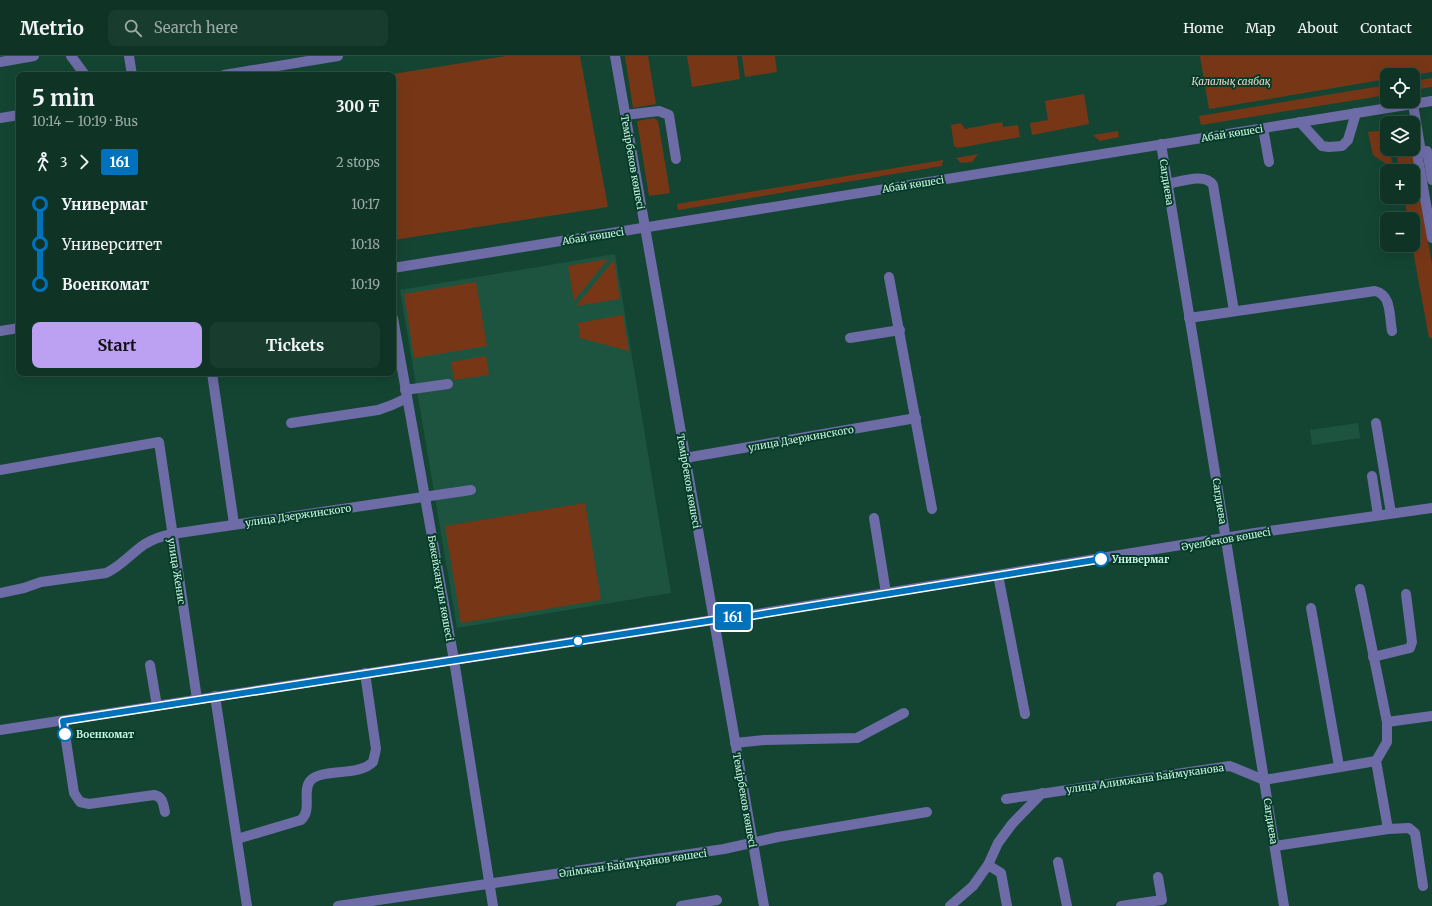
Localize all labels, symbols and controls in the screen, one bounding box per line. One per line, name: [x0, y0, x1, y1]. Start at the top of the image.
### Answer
search box: [108, 10, 388, 46]
text: Metrio: [20, 16, 84, 40]
icon: search: [122, 17, 144, 39]
text: Search here: [154, 18, 238, 37]
text: Home: [1183, 19, 1224, 37]
text: Map: [1246, 19, 1275, 37]
text: About: [1297, 19, 1338, 37]
text: Contact: [1360, 19, 1412, 37]
map controls: [1380, 68, 1420, 252]
button: locate: [1380, 68, 1420, 108]
park label: Қалалық саябақ: [1192, 75, 1271, 88]
text: 5 min: [32, 84, 95, 112]
text: 300 ₸: [336, 97, 380, 116]
text: 10:14 – 10:19 · Bus: [32, 113, 138, 130]
street label: Темірбеков көшесі: [618, 114, 647, 210]
button: layers: [1380, 116, 1420, 156]
street label: Абай көшесі: [1199, 122, 1264, 145]
icon: walk: [32, 151, 54, 173]
icon: forward: [73, 151, 95, 173]
text: 161: [109, 153, 130, 171]
text: 3: [60, 154, 67, 171]
text: 2 stops: [336, 154, 380, 171]
street label: Сагдиева: [1156, 158, 1177, 207]
button: +: [1380, 164, 1420, 204]
street label: Абай көшесі: [880, 173, 945, 196]
text: Универмаг: [62, 195, 148, 214]
text: 10:17: [351, 196, 380, 213]
button: −: [1380, 212, 1420, 252]
street label: Абай көшесі: [560, 225, 625, 248]
text: Университет: [62, 235, 162, 254]
text: 10:18: [351, 236, 380, 253]
text: Военкомат: [62, 275, 149, 294]
text: 10:19: [351, 276, 380, 293]
button: Start: [32, 322, 202, 368]
button: Tickets: [210, 322, 380, 368]
street label: улица Дзержинского: [747, 423, 855, 454]
street label: Темірбеков көшесі: [674, 433, 703, 529]
street label: Сагдиева: [1209, 477, 1230, 526]
street label: улица Дзержинского: [244, 502, 352, 529]
street label: Әуелбеков көшесі: [1180, 525, 1272, 554]
street label: Бөкейханұлы көшесі: [425, 534, 456, 642]
street label: улица Женис: [165, 537, 188, 605]
marker: Универмаг: [1093, 551, 1109, 567]
place label: Универмаг: [1111, 553, 1170, 566]
line badge: 161: [710, 604, 756, 630]
text: 161: [723, 608, 743, 626]
unlabelled marker: [572, 635, 584, 647]
marker: Военкомат: [57, 726, 73, 742]
place label: Военкомат: [76, 728, 134, 741]
street label: Темірбеков көшесі: [730, 752, 759, 848]
street label: улица Алимжана Баймуканова: [1065, 761, 1225, 796]
street label: Сагдиева: [1260, 797, 1281, 846]
street label: Әлімжан Баймұқанов көшесі: [558, 847, 708, 880]

